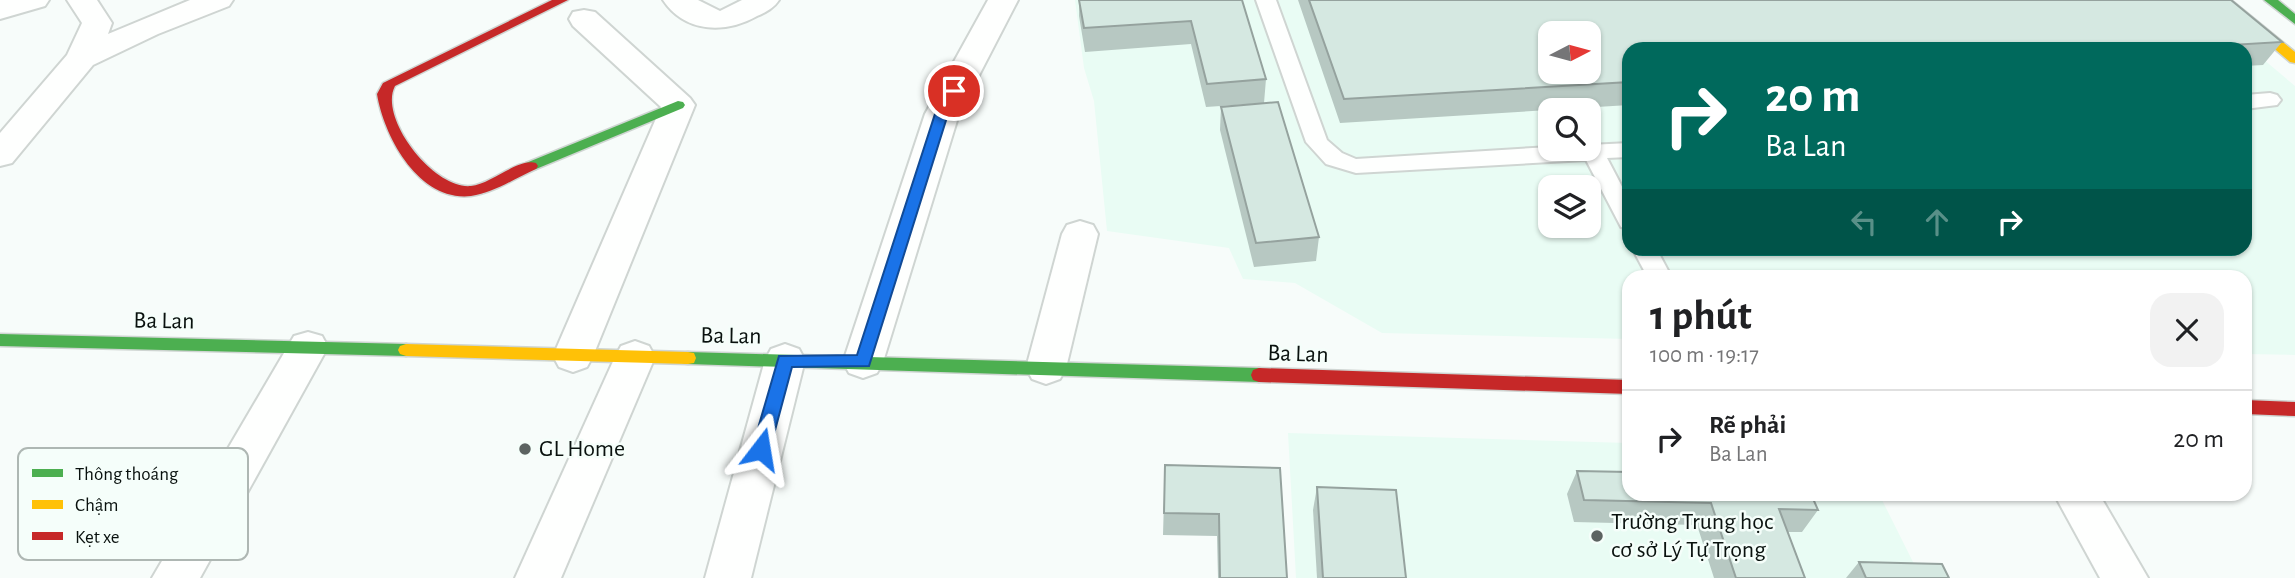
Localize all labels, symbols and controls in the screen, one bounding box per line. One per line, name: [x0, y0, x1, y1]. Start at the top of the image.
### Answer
north arrow: [1538, 21, 1601, 84]
map controls: [1538, 21, 1601, 238]
pin: [924, 61, 984, 121]
icon: right: [1650, 70, 1741, 161]
icon: arrive: [935, 72, 973, 110]
text: 20 m: [1765, 72, 1861, 121]
button: search: [1538, 98, 1601, 161]
text: Ba Lan: [1765, 130, 1847, 162]
button: layers: [1538, 175, 1601, 238]
icon: left: [1845, 203, 1883, 241]
icon: ahead: [1918, 203, 1956, 241]
icon: right: [1991, 203, 2029, 241]
button: close: [2150, 293, 2224, 367]
text: 1 phút: [1650, 295, 1752, 337]
street label: Ba Lan: [133, 308, 195, 334]
street label: Ba Lan: [700, 323, 762, 349]
street label: Ba Lan: [1267, 341, 1329, 367]
text: 100 m · 19:17: [1650, 344, 1759, 367]
position arrow: [724, 412, 798, 486]
text: Rẽ phải: [1709, 412, 1786, 438]
icon: right: [1650, 420, 1688, 458]
text: 20 m: [2173, 426, 2224, 452]
place label: GL Home: [539, 437, 625, 461]
marker: GL Home: [517, 441, 533, 457]
text: Ba Lan: [1709, 443, 1768, 466]
legend: [18, 448, 248, 560]
text: Thông thoáng: [75, 465, 179, 484]
text: Chậm: [75, 496, 119, 515]
place label: Trường Trung học cơ sở Lý Tự Trọng: [1611, 510, 1773, 562]
text: Kẹt xe: [75, 528, 120, 547]
marker: Trường Trung học cơ sở Lý Tự Trọng: [1589, 528, 1605, 544]

